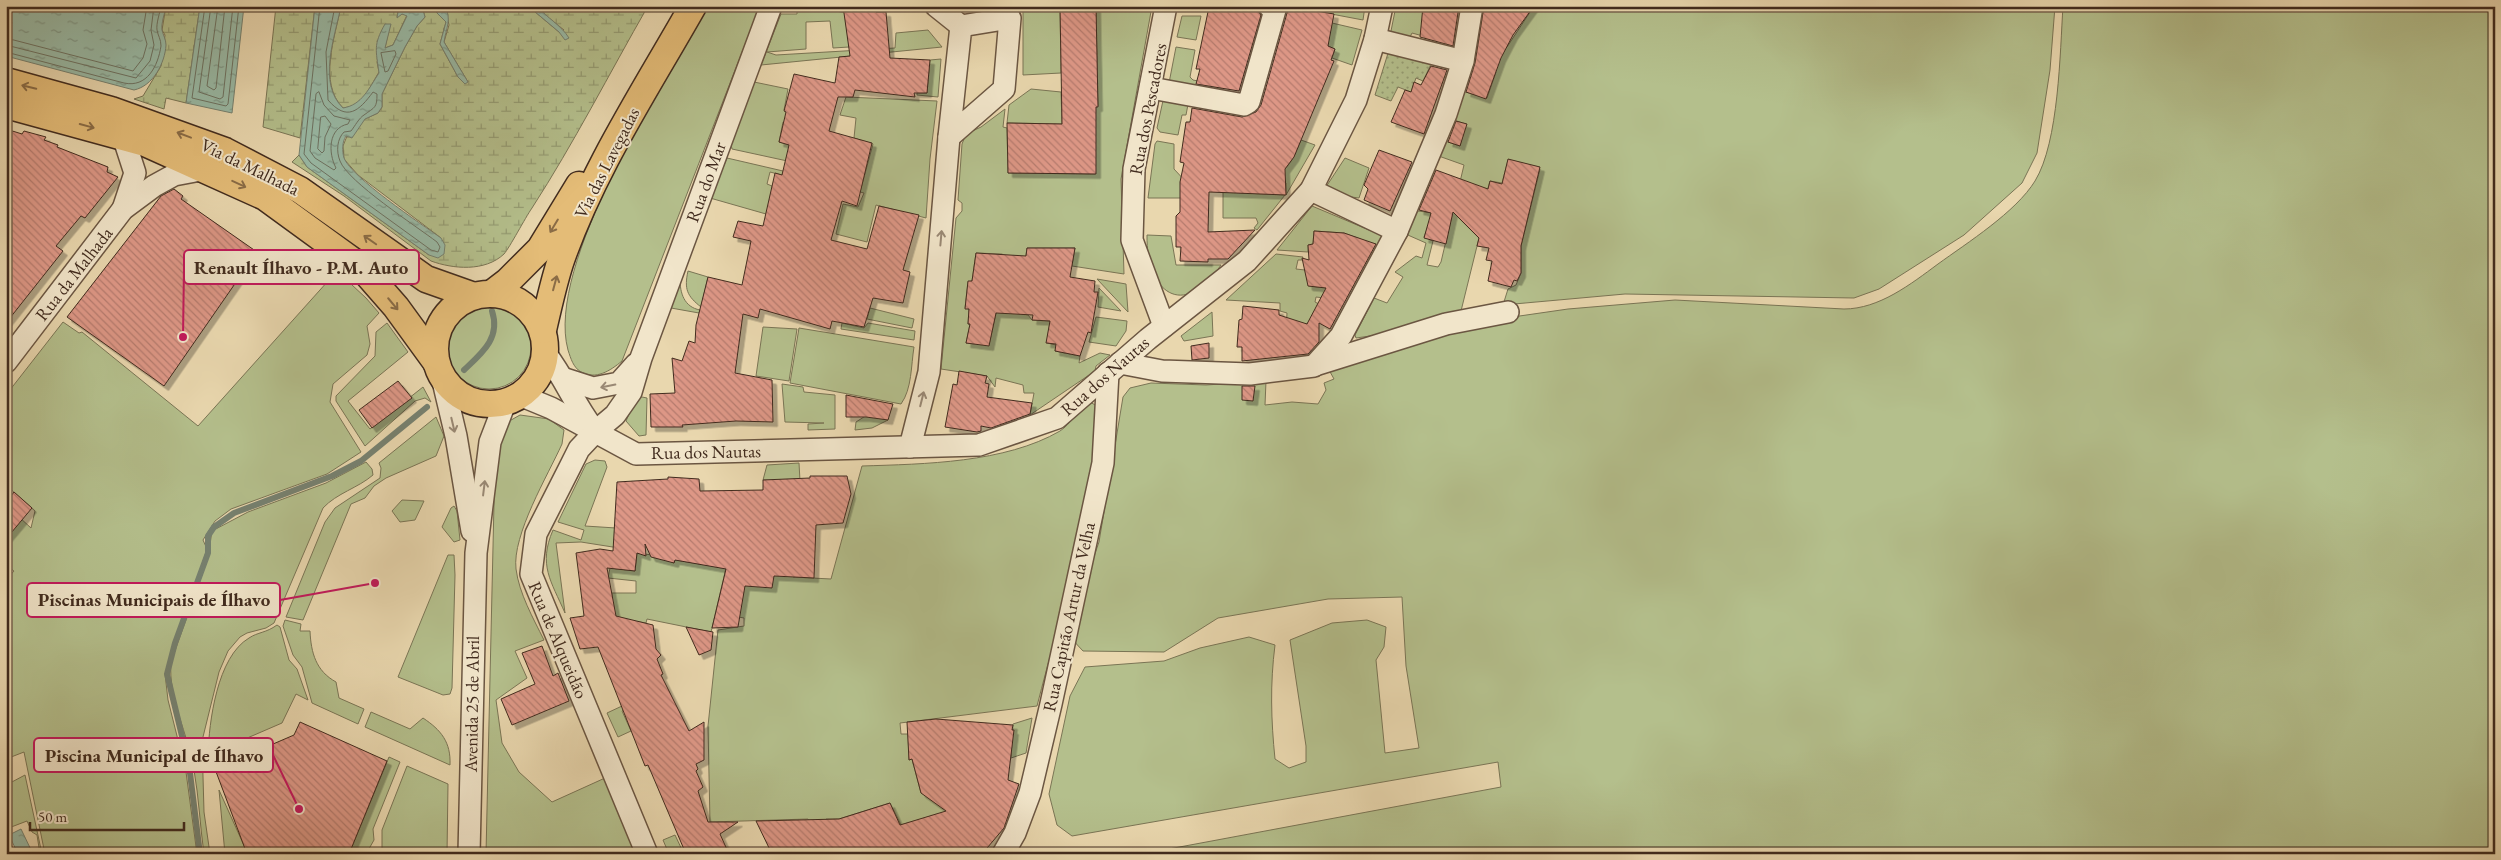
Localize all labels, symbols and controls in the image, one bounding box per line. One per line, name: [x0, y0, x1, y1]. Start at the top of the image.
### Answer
street label: Rua dos Pescadores: [1123, 41, 1172, 177]
one-way arrow: [21, 81, 37, 91]
street label: Via das Lavegadas: [569, 103, 644, 222]
one-way arrow: [79, 122, 95, 131]
one-way arrow: [177, 130, 192, 139]
street label: Via da Malhada: [197, 133, 304, 201]
street label: Rua do Mar: [680, 139, 731, 225]
one-way arrow: [231, 180, 246, 190]
one-way arrow: [548, 218, 558, 232]
street label: Rua da Malhada: [30, 221, 118, 325]
one-way arrow: [937, 231, 946, 247]
one-way arrow: [364, 235, 378, 245]
callout: Renault Ílhavo - P.M. Auto: [184, 250, 419, 284]
text: Renault Ílhavo - P.M. Auto: [194, 255, 409, 280]
one-way arrow: [551, 275, 560, 291]
one-way arrow: [388, 298, 399, 311]
street label: Rua dos Nautas: [1056, 331, 1154, 420]
one-way arrow: [600, 381, 616, 391]
one-way arrow: [918, 392, 927, 408]
one-way arrow: [449, 416, 458, 432]
street label: Rua dos Nautas: [651, 439, 761, 464]
one-way arrow: [479, 480, 489, 496]
street label: Rua Capitão Artur da Velha: [1037, 519, 1100, 714]
street label: Rua de Alqueidão: [523, 578, 594, 702]
callout: Piscinas Municipais de Ílhavo: [27, 583, 280, 617]
text: Piscinas Municipais de Ílhavo: [38, 587, 271, 612]
street label: Avenida 25 de Abril: [459, 636, 484, 773]
callout: Piscina Municipal de Ílhavo: [34, 738, 273, 772]
text: Piscina Municipal de Ílhavo: [45, 743, 264, 768]
scale bar: [30, 800, 184, 832]
text: 50 m: [38, 807, 67, 826]

